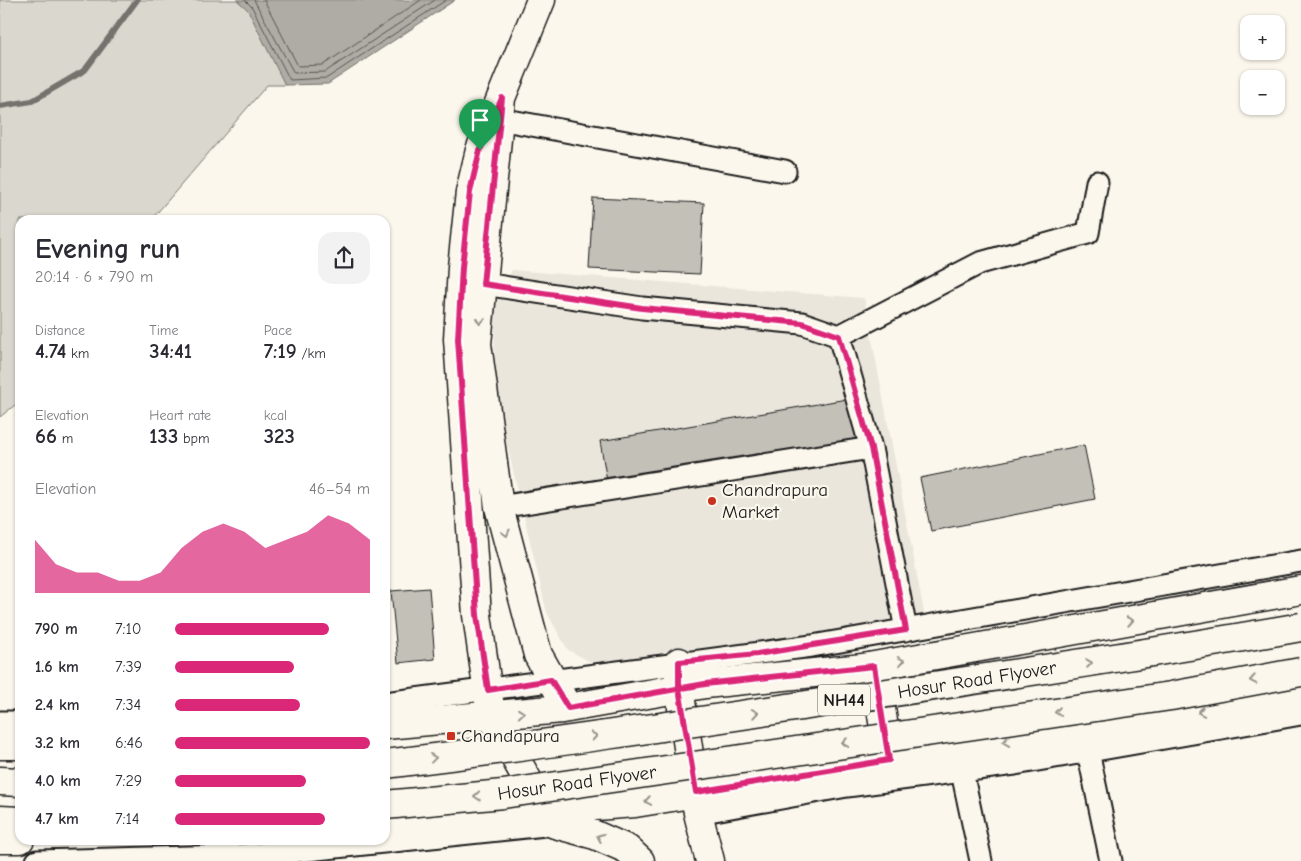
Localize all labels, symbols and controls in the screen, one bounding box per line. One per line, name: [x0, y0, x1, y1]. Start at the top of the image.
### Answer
map controls: [1240, 15, 1285, 115]
button: +: [1240, 15, 1285, 60]
button: −: [1240, 70, 1285, 115]
pin: [459, 99, 501, 150]
icon: arrive: [466, 106, 494, 134]
button: share: [318, 232, 370, 284]
text: Evening run: [35, 233, 180, 265]
text: 20:14 · 6 × 790 m: [35, 268, 153, 286]
one-way arrow: [475, 317, 486, 325]
text: Distance: [35, 322, 85, 339]
text: Time: [149, 322, 178, 339]
text: Pace: [264, 322, 292, 339]
text: 4.74: [35, 339, 66, 363]
text: 34:41: [149, 339, 192, 363]
text: 7:19: [264, 339, 297, 363]
text: km: [66, 345, 89, 362]
text: /km: [297, 345, 326, 362]
text: Elevation: [35, 407, 89, 424]
text: Heart rate: [149, 407, 211, 424]
text: kcal: [264, 407, 287, 424]
text: 66: [35, 424, 57, 448]
text: 133: [149, 424, 178, 448]
text: 323: [264, 424, 295, 448]
text: m: [57, 430, 73, 447]
text: bpm: [178, 430, 209, 447]
place label: Chandrapura Market: [722, 479, 828, 523]
text: Elevation: [35, 480, 96, 498]
text: 46–54 m: [309, 480, 370, 498]
marker: Chandrapura Market: [706, 495, 718, 507]
one-way arrow: [500, 529, 510, 537]
one-way arrow: [1126, 617, 1135, 627]
text: 790 m: [35, 620, 78, 638]
text: 7:10: [115, 620, 142, 638]
street label: Hosur Road Flyover: [896, 657, 1058, 703]
one-way arrow: [897, 657, 906, 667]
text: 1.6 km: [35, 658, 79, 676]
text: 7:39: [115, 658, 142, 676]
one-way arrow: [1085, 658, 1093, 669]
one-way arrow: [1249, 675, 1257, 685]
road number: NH44: [818, 684, 870, 716]
text: 2.4 km: [35, 696, 80, 714]
text: 7:34: [115, 696, 141, 714]
one-way arrow: [1054, 706, 1062, 717]
one-way arrow: [1197, 707, 1206, 717]
one-way arrow: [517, 708, 525, 719]
one-way arrow: [752, 708, 760, 719]
place label: Chandapura: [461, 725, 560, 747]
marker: Chandapura: [445, 730, 457, 742]
one-way arrow: [590, 732, 599, 742]
text: 3.2 km: [35, 734, 80, 752]
text: 6:46: [115, 734, 143, 752]
one-way arrow: [1002, 736, 1010, 746]
one-way arrow: [841, 737, 850, 747]
one-way arrow: [430, 753, 438, 764]
street label: Hosur Road Flyover: [496, 761, 658, 805]
text: 4.0 km: [35, 772, 81, 790]
text: 7:29: [115, 772, 142, 790]
one-way arrow: [472, 791, 480, 802]
one-way arrow: [644, 795, 652, 805]
text: 4.7 km: [35, 810, 79, 828]
text: 7:14: [115, 810, 140, 828]
one-way arrow: [596, 833, 605, 844]

